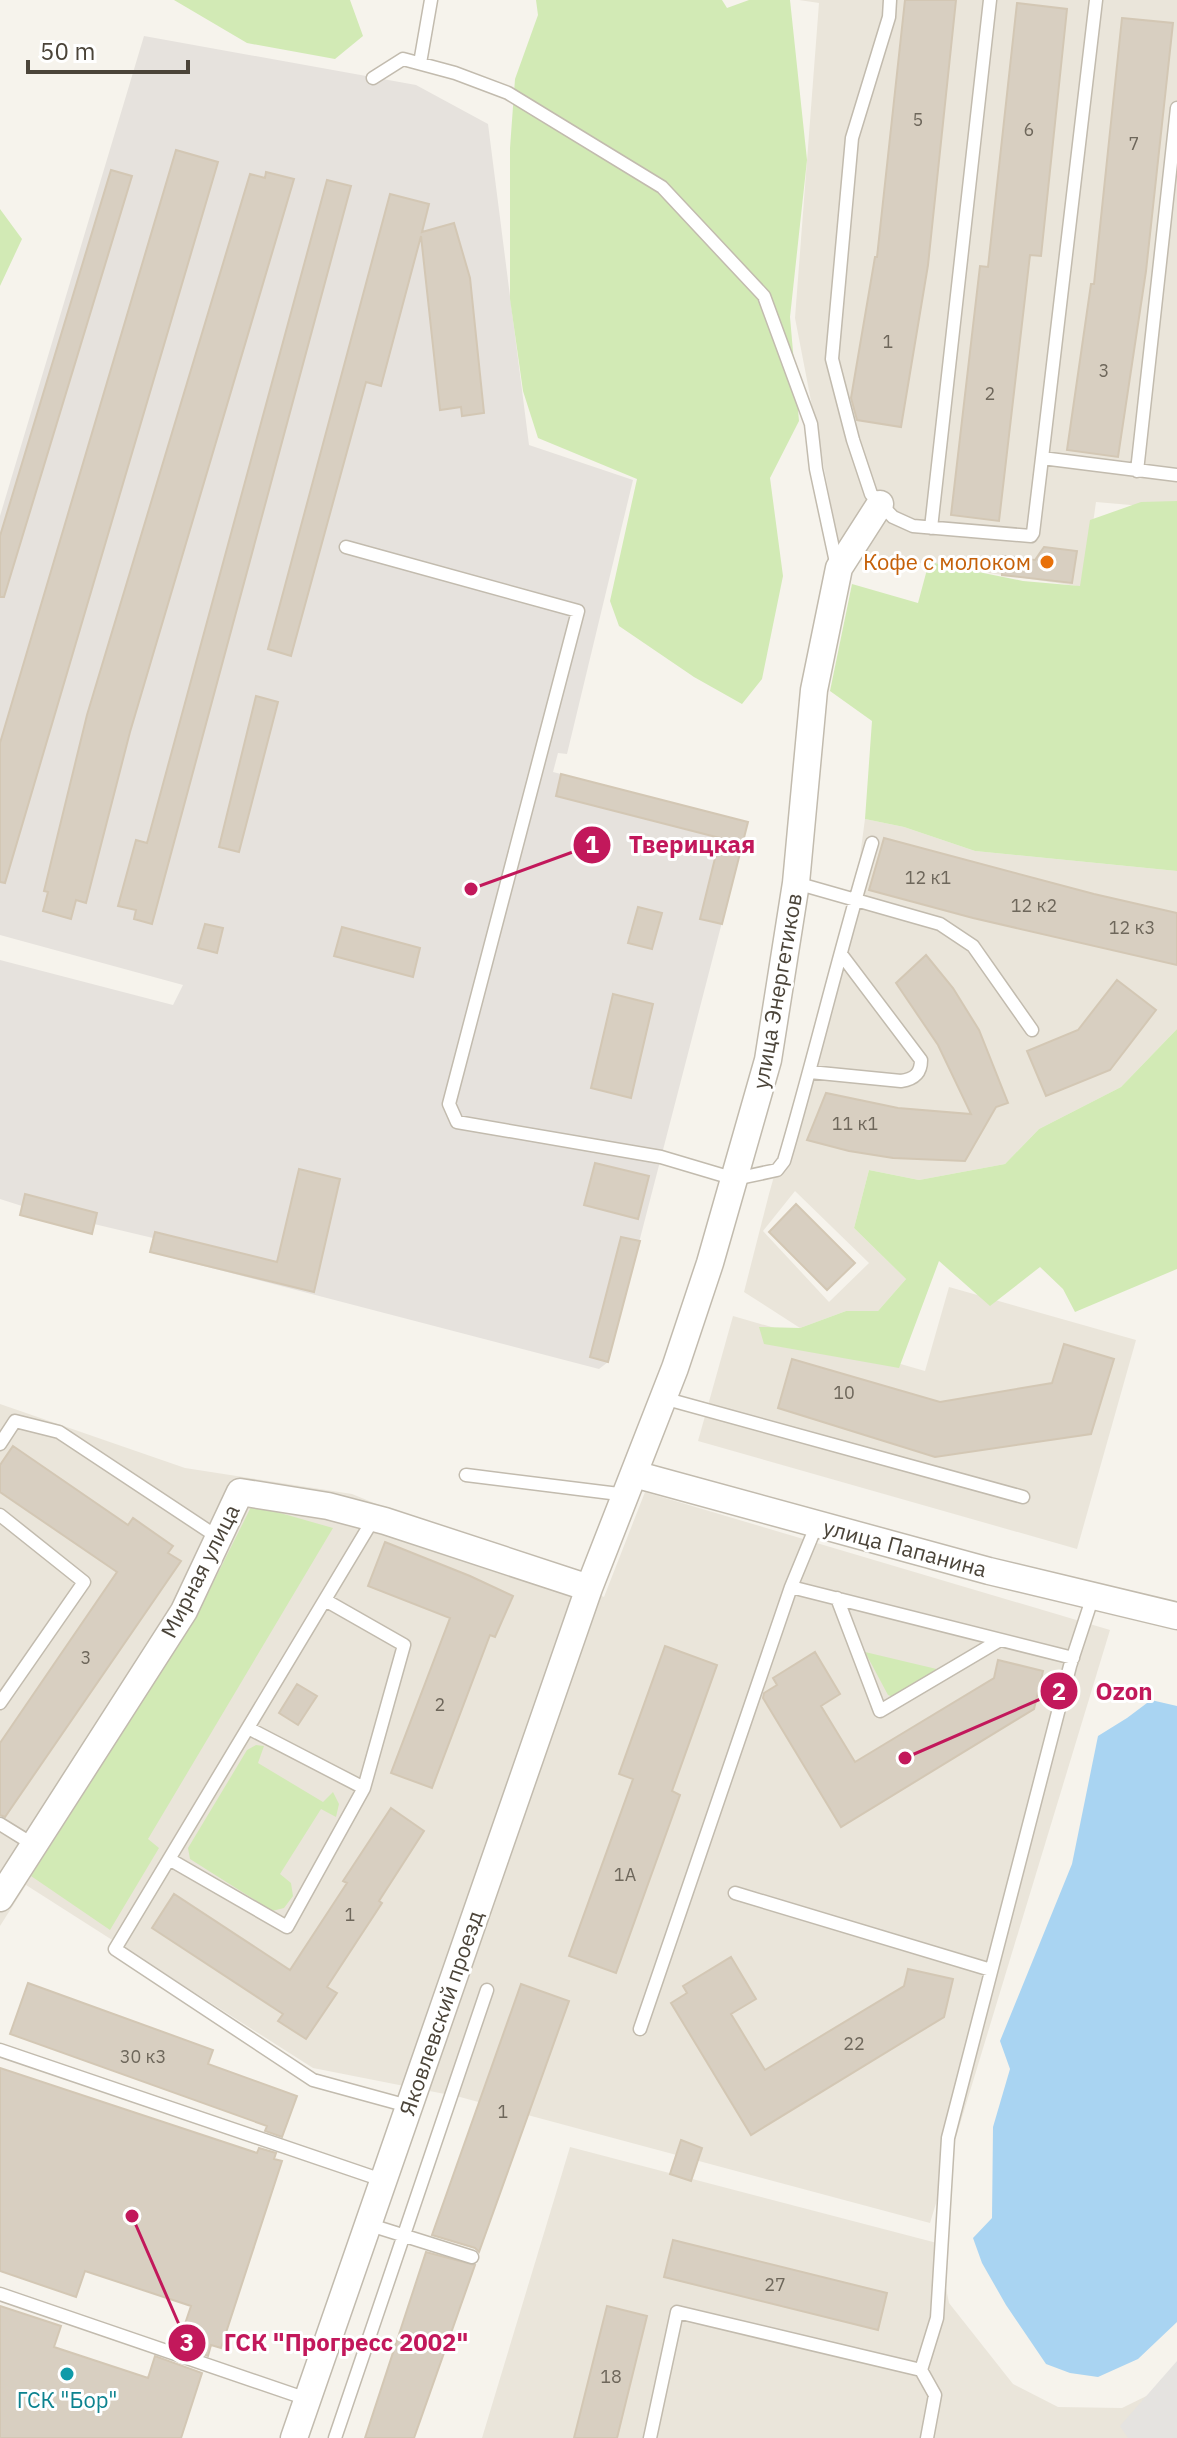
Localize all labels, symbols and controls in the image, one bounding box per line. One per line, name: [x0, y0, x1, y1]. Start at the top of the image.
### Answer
scale bar: [28, 24, 188, 74]
text: 50 m: [40, 35, 95, 67]
house number: 5: [913, 108, 923, 131]
house number: 6: [1024, 118, 1034, 141]
house number: 7: [1129, 132, 1139, 155]
house number: 1: [883, 330, 893, 353]
house number: 3: [1099, 359, 1109, 382]
house number: 2: [985, 382, 995, 405]
place label: Кофе с молоком: [863, 547, 1031, 576]
marker: Кофе с молоком: [1038, 553, 1056, 571]
callout: Тверицкая: [572, 821, 771, 869]
text: 1: [585, 828, 599, 860]
text: Тверицкая: [629, 828, 755, 860]
house number: 12 к1: [905, 866, 951, 889]
street label: улица Энергетиков: [745, 891, 808, 1091]
house number: 12 к2: [1011, 894, 1057, 917]
house number: 12 к3: [1109, 916, 1155, 939]
house number: 11 к1: [832, 1112, 878, 1135]
house number: 10: [833, 1381, 855, 1404]
street label: Мирная улица: [153, 1499, 246, 1642]
street label: улица Папанина: [820, 1512, 990, 1583]
house number: 3: [81, 1646, 91, 1669]
callout: Ozon: [1039, 1667, 1169, 1715]
text: 2: [1052, 1675, 1066, 1707]
text: Ozon: [1095, 1675, 1153, 1707]
house number: 2: [435, 1693, 445, 1716]
house number: 1А: [614, 1863, 637, 1886]
house number: 1: [345, 1903, 355, 1926]
street label: Яковлевский проезд: [392, 1906, 489, 2119]
house number: 22: [843, 2032, 865, 2055]
house number: 30 к3: [120, 2045, 166, 2068]
house number: 1: [498, 2100, 508, 2123]
house number: 27: [764, 2273, 786, 2296]
callout: ГСК "Прогресс 2002": [167, 2319, 484, 2367]
text: 3: [180, 2326, 194, 2358]
text: ГСК "Прогресс 2002": [224, 2326, 468, 2358]
marker: ГСК "Бор": [58, 2365, 76, 2383]
house number: 18: [600, 2365, 622, 2388]
place label: ГСК "Бор": [17, 2385, 117, 2414]

